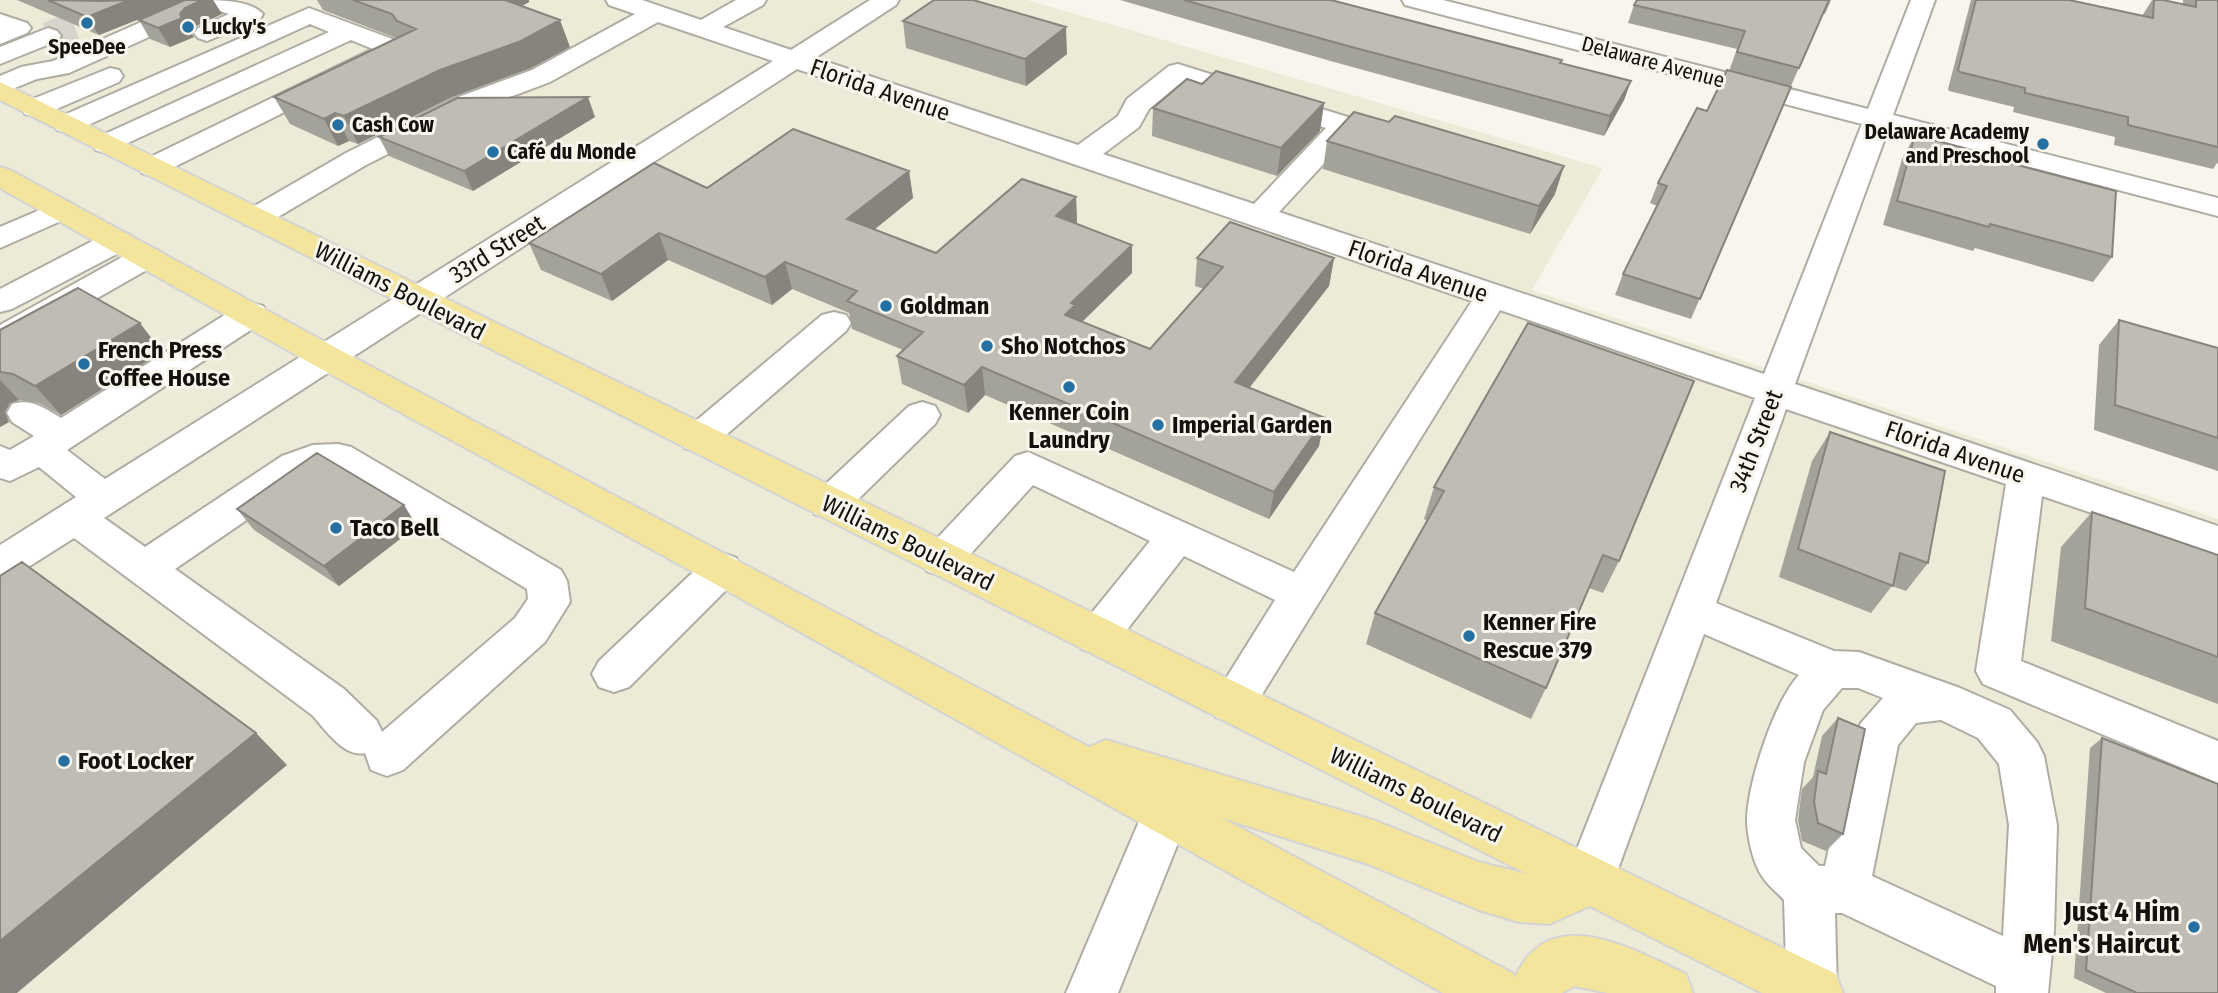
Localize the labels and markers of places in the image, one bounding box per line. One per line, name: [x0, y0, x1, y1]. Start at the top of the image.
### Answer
place label: Lucky's: [202, 14, 266, 40]
marker: SpeeDee: [79, 15, 95, 31]
marker: Lucky's: [180, 19, 196, 35]
place label: SpeeDee: [48, 34, 126, 60]
place label: Cash Cow: [352, 112, 434, 138]
marker: Cash Cow: [330, 117, 346, 133]
place label: Delaware Academy and Preschool: [1864, 119, 2030, 169]
marker: Delaware Academy and Preschool: [2035, 136, 2051, 152]
place label: Café du Monde: [507, 139, 636, 165]
marker: Café du Monde: [485, 144, 501, 160]
place label: Goldman: [900, 292, 989, 320]
marker: Goldman: [878, 298, 894, 314]
place label: Sho Notchos: [1001, 332, 1126, 360]
place label: French Press Coffee House: [98, 336, 230, 392]
marker: Sho Notchos: [979, 338, 995, 354]
marker: French Press Coffee House: [76, 356, 92, 372]
marker: Kenner Coin Laundry: [1061, 379, 1077, 395]
place label: Kenner Coin Laundry: [1009, 398, 1129, 454]
place label: Imperial Garden: [1172, 411, 1332, 439]
marker: Imperial Garden: [1150, 417, 1166, 433]
place label: Taco Bell: [350, 514, 439, 542]
marker: Taco Bell: [328, 520, 344, 536]
place label: Kenner Fire Rescue 379: [1483, 608, 1596, 664]
marker: Kenner Fire Rescue 379: [1461, 628, 1477, 644]
place label: Foot Locker: [78, 747, 194, 775]
marker: Foot Locker: [56, 753, 72, 769]
place label: Just 4 Him Men's Haircut: [2023, 895, 2181, 960]
marker: Just 4 Him Men's Haircut: [2186, 919, 2202, 935]

